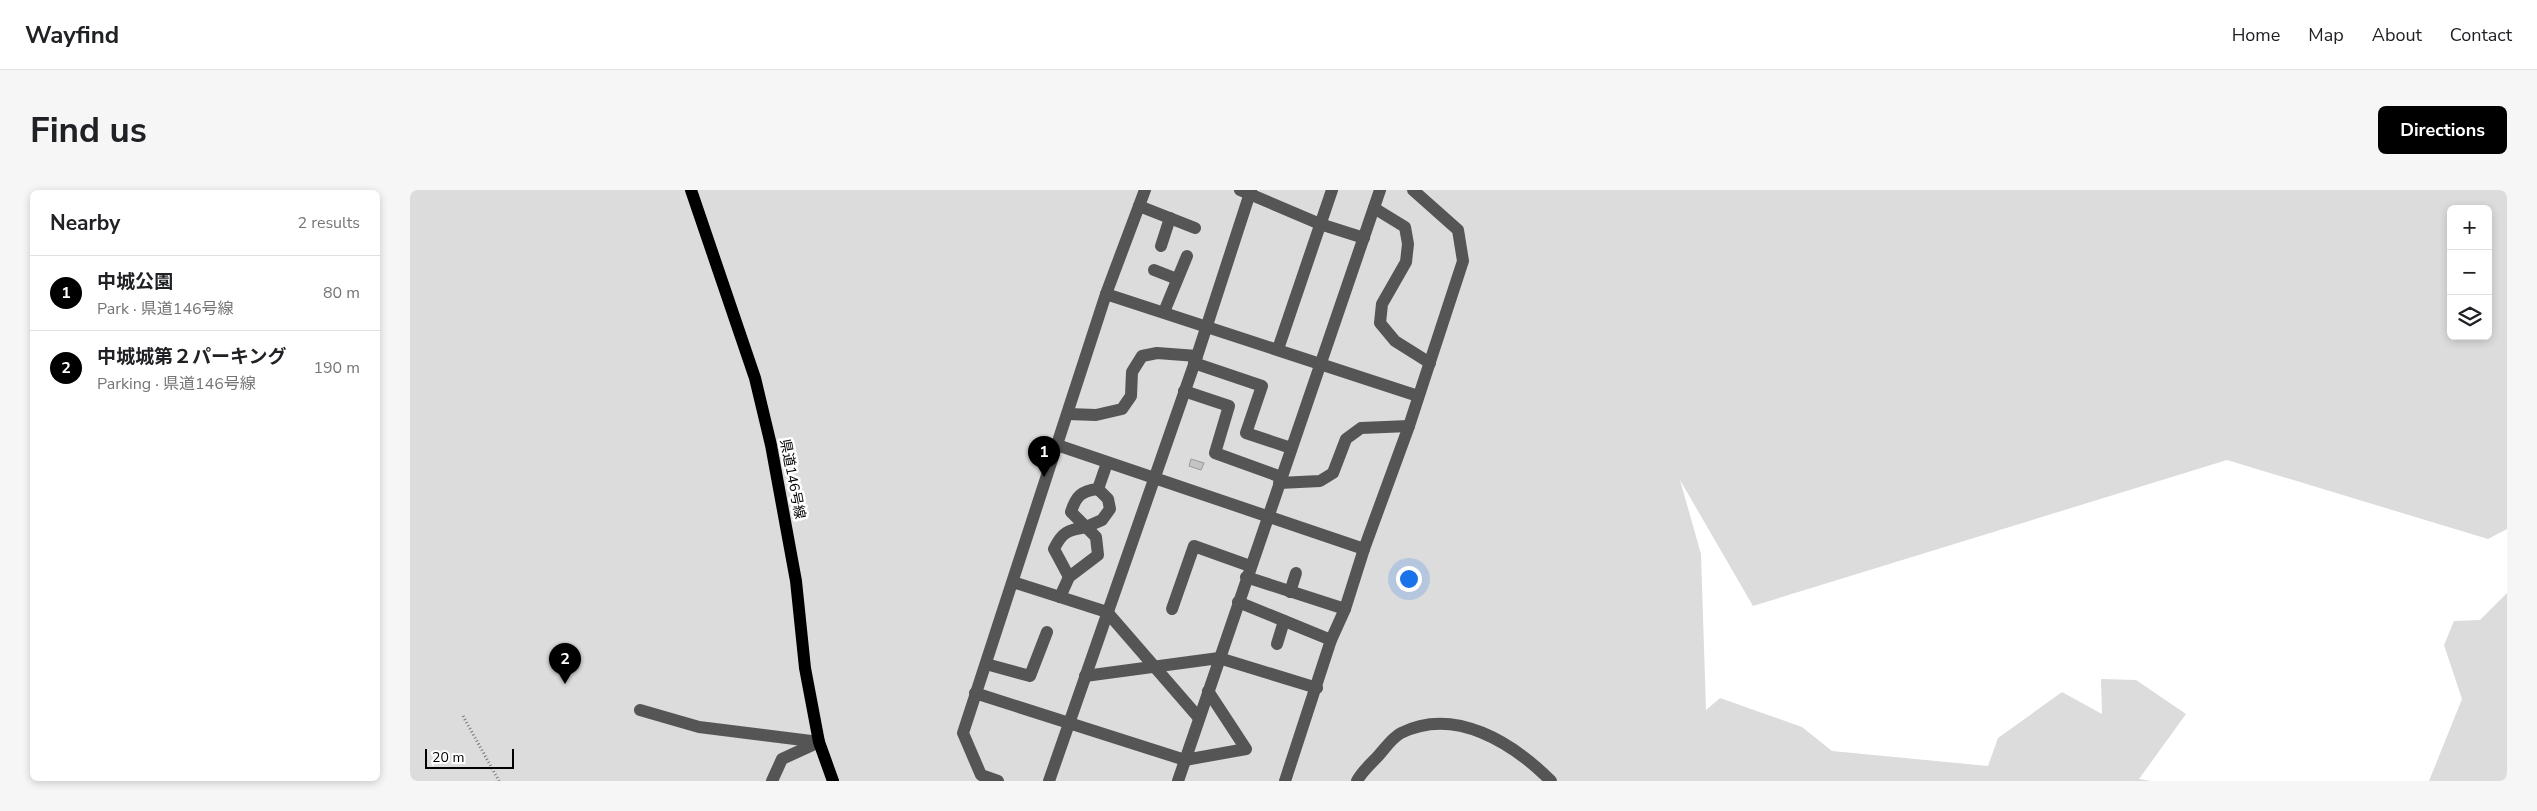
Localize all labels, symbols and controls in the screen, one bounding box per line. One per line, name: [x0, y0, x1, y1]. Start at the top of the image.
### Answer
text: Wayfind: [25, 19, 119, 51]
text: Home: [2232, 23, 2280, 47]
text: Map: [2308, 23, 2344, 47]
text: About: [2372, 23, 2422, 47]
text: Contact: [2450, 23, 2512, 47]
button: Directions: [2378, 106, 2507, 154]
text: Find us: [30, 107, 147, 154]
map controls: [2447, 205, 2492, 340]
button: +: [2447, 205, 2492, 250]
text: Nearby: [50, 209, 120, 237]
text: 2 results: [298, 212, 360, 234]
button: −: [2447, 250, 2492, 295]
text: 中城公園: [97, 269, 173, 295]
text: 1: [61, 282, 71, 304]
text: 80 m: [323, 282, 360, 304]
button: layers: [2447, 295, 2492, 340]
text: Park · 県道146号線: [97, 298, 234, 320]
text: 中城城第２パーキング: [97, 344, 286, 370]
text: 2: [61, 357, 71, 379]
text: 190 m: [313, 357, 360, 379]
text: Parking · 県道146号線: [97, 373, 256, 395]
pin: 1: [1028, 436, 1060, 477]
street label: 県道146号線: [775, 437, 810, 521]
your location: [1396, 566, 1422, 592]
pin: 2: [549, 643, 581, 684]
scale bar: [425, 746, 514, 769]
text: 20 m: [432, 748, 464, 767]

